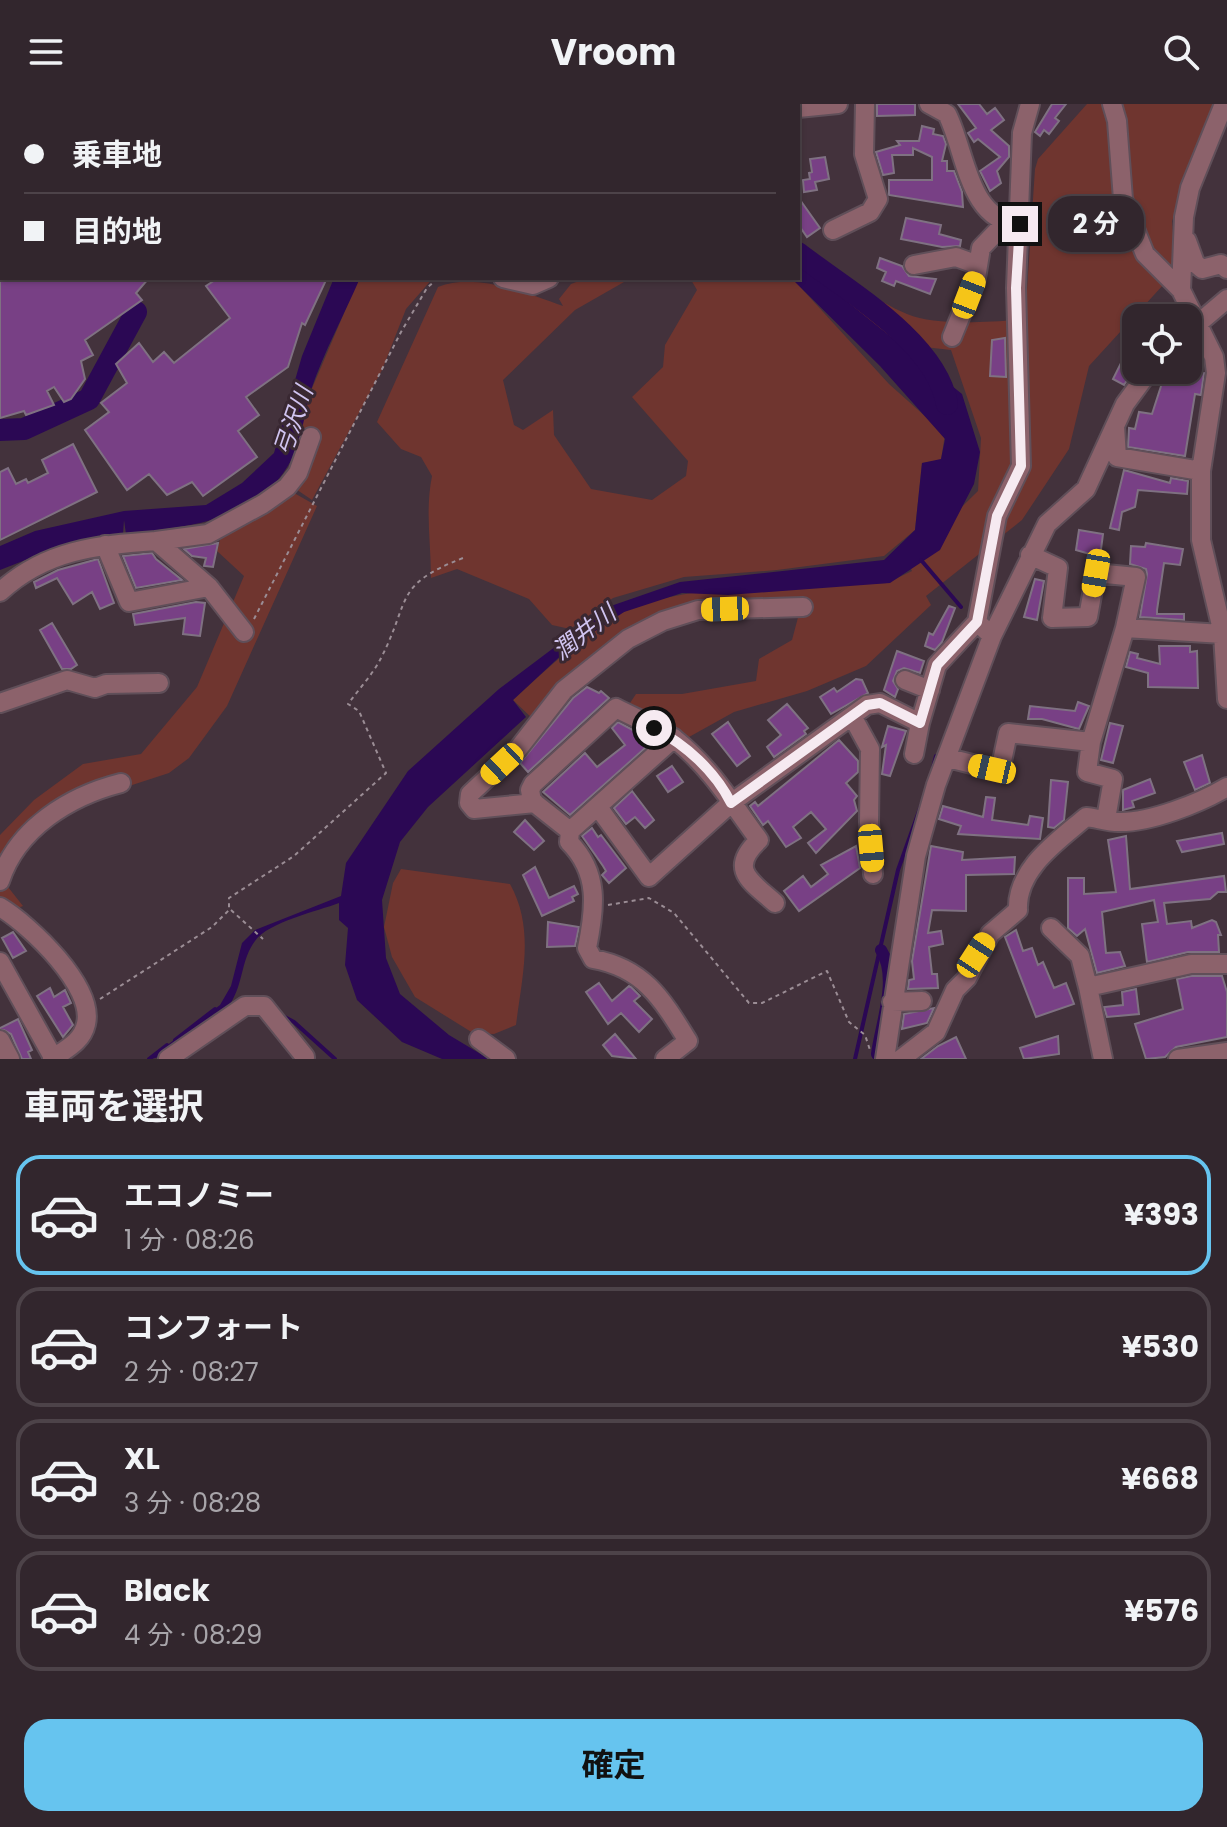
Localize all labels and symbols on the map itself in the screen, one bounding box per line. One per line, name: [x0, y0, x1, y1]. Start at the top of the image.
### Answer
callout: 2 分: [1048, 196, 1144, 252]
route end: [1002, 206, 1038, 242]
car: [949, 268, 989, 322]
water label: 弓沢川: [266, 379, 321, 460]
car: [1080, 547, 1112, 599]
water label: 潤井川: [545, 595, 625, 667]
car: [701, 596, 749, 622]
route start: [636, 710, 672, 746]
car: [476, 739, 528, 789]
car: [966, 752, 1018, 786]
car: [857, 823, 885, 873]
car: [953, 928, 999, 982]

